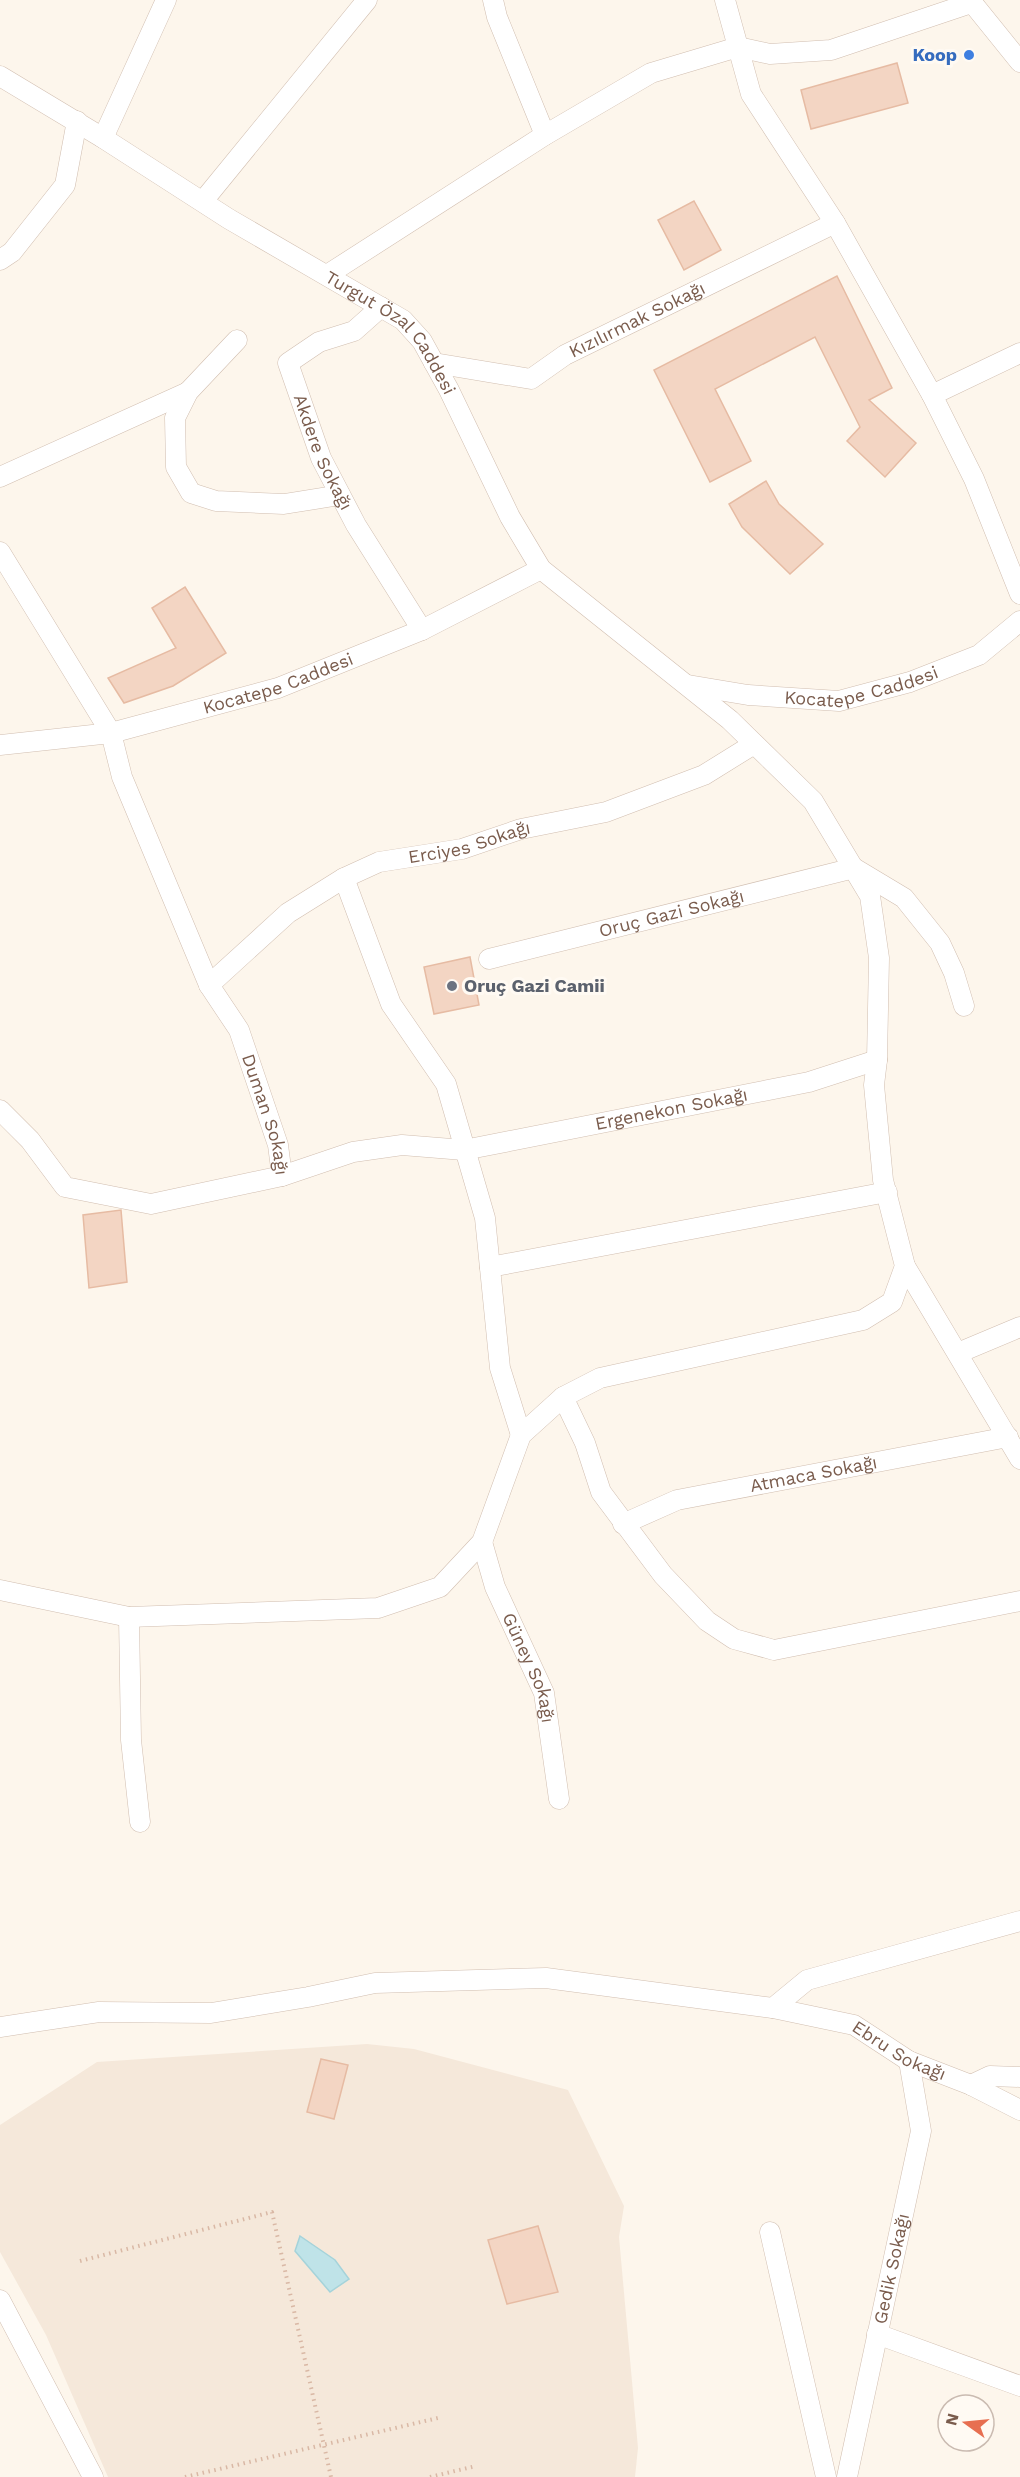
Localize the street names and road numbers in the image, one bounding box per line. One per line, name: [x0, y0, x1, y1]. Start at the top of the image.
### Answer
street label: Turgut Özal Caddesi: [322, 266, 460, 398]
street label: Kızılırmak Sokağı: [565, 277, 708, 362]
street label: Akdere Sokağı: [290, 391, 357, 513]
street label: Kocatepe Caddesi: [200, 648, 356, 718]
street label: Kocatepe Caddesi: [784, 661, 941, 711]
street label: Erciyes Sokağı: [407, 816, 532, 867]
street label: Oruç Gazi Sokağı: [597, 885, 746, 941]
street label: Duman Sokağı: [238, 1051, 293, 1176]
street label: Ergenekon Sokağı: [593, 1083, 749, 1134]
street label: Atmaca Sokağı: [748, 1451, 879, 1496]
street label: Güney Sokağı: [498, 1609, 559, 1724]
street label: Ebru Sokağı: [849, 2016, 949, 2084]
street label: Gedik Sokağı: [869, 2211, 913, 2326]

